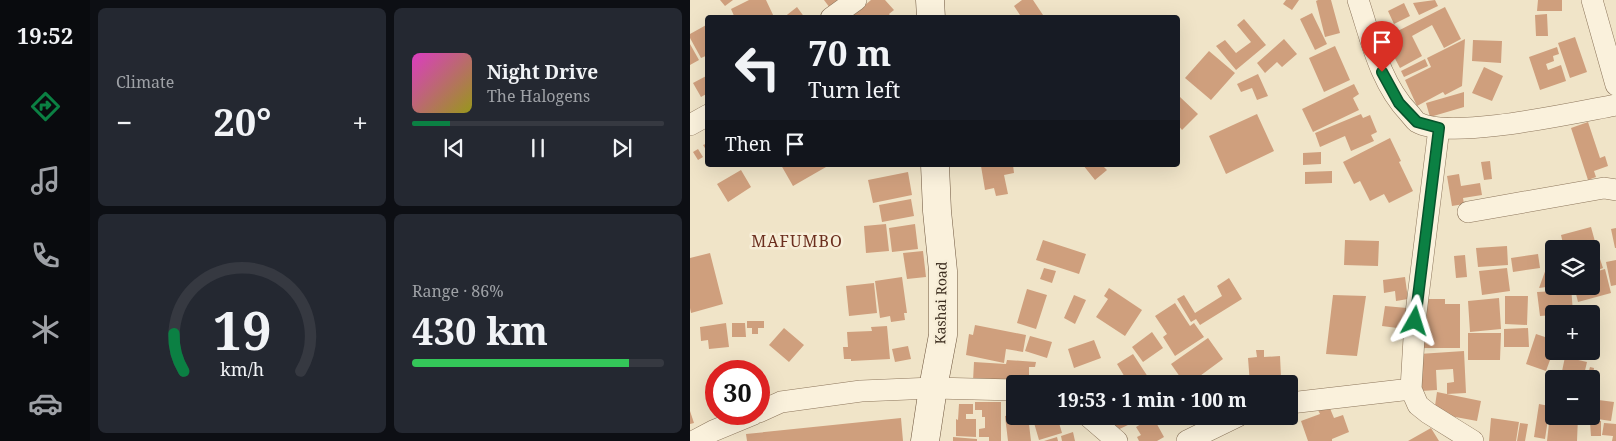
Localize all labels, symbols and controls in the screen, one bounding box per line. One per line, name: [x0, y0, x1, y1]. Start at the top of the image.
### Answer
text: 19:52: [17, 20, 73, 50]
pin: [1361, 21, 1403, 72]
icon: arrive: [1368, 28, 1396, 56]
text: 70 m: [808, 29, 891, 76]
icon: left: [725, 35, 790, 100]
text: Night Drive: [487, 59, 598, 85]
text: Climate: [116, 71, 174, 93]
text: Turn left: [808, 74, 900, 104]
text: The Halogens: [487, 85, 590, 107]
icon: directions: [28, 89, 63, 124]
text: 20°: [213, 95, 271, 147]
text: −: [116, 103, 132, 141]
text: +: [352, 103, 368, 141]
icon: arrive: [781, 130, 809, 158]
text: Then: [725, 131, 771, 157]
icon: previous: [440, 134, 468, 162]
icon: pause: [524, 134, 552, 162]
icon: next: [608, 134, 636, 162]
icon: music: [28, 163, 63, 198]
district label: MAFUMBO: [751, 230, 843, 252]
icon: phone: [28, 238, 63, 273]
map controls: [1545, 240, 1600, 425]
button: layers: [1545, 240, 1600, 295]
street label: Kashai Road: [930, 261, 951, 344]
text: Range · 86%: [412, 280, 504, 302]
text: 19: [213, 294, 271, 365]
position arrow: [1388, 294, 1440, 346]
text: 430 km: [412, 304, 548, 356]
button: +: [1545, 305, 1600, 360]
icon: climate: [28, 312, 63, 347]
text: km/h: [220, 357, 264, 381]
speed limit sign: 30: [705, 360, 770, 425]
button: −: [1545, 370, 1600, 425]
icon: car: [28, 386, 63, 421]
text: 19:53 · 1 min · 100 m: [1057, 387, 1247, 413]

